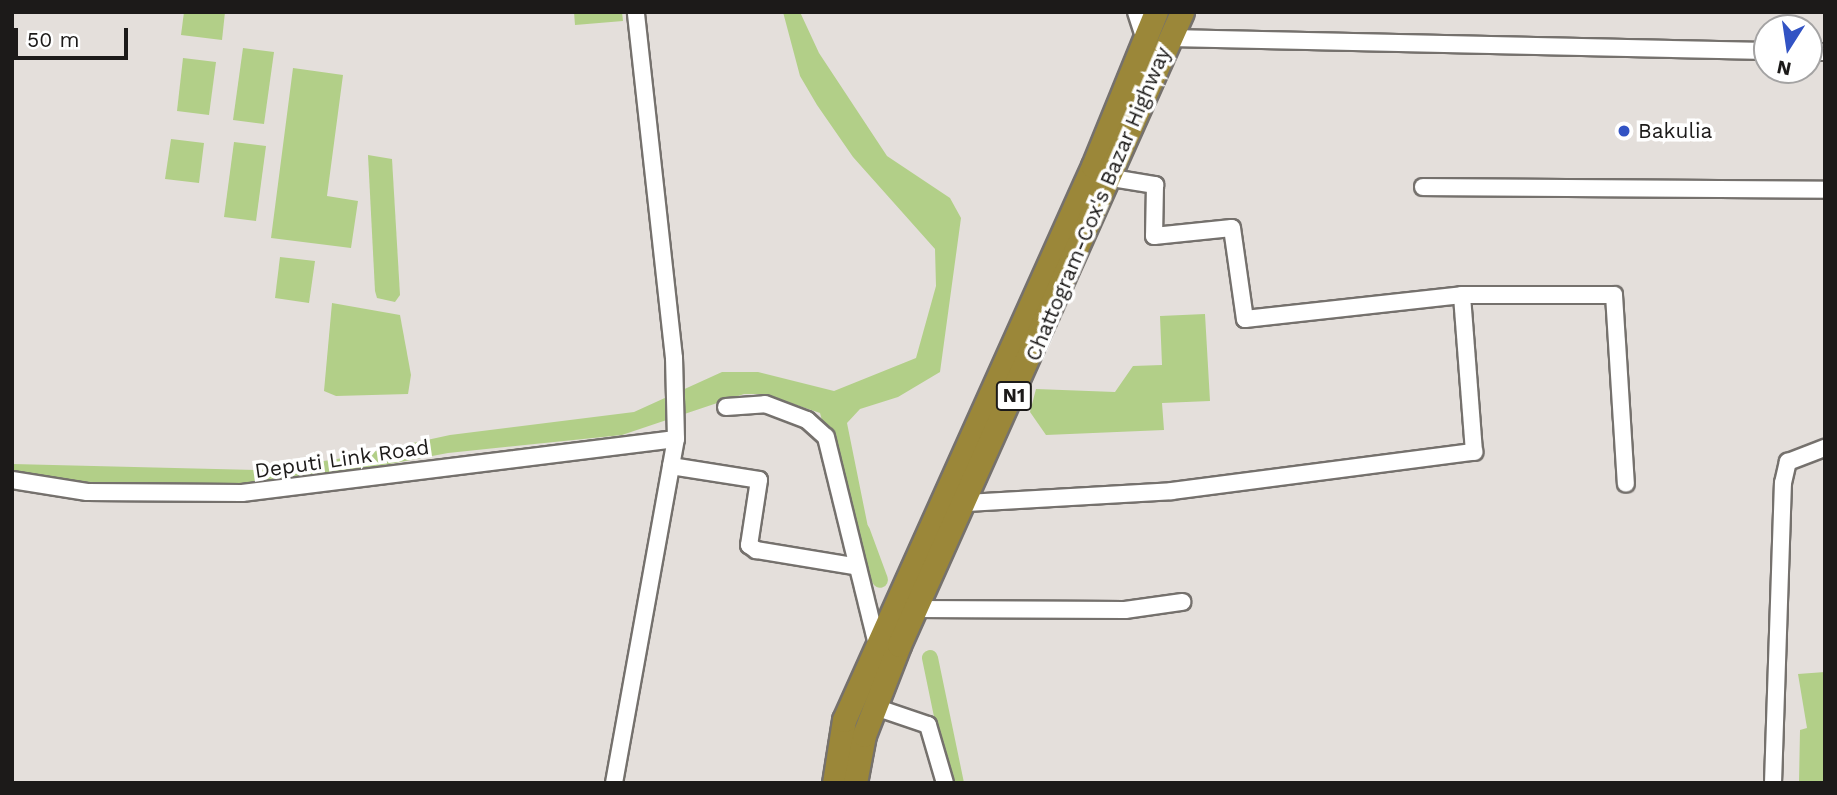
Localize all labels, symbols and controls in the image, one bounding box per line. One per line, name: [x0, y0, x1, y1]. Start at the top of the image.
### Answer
scale bar: [18, 14, 131, 58]
north arrow: [1753, 14, 1823, 84]
text: 50 m: [27, 27, 79, 52]
street label: Chattogram-Cox's Bazar Highway: [1020, 43, 1176, 365]
text: N: [1775, 55, 1793, 81]
place label: Bakulia: [1638, 118, 1712, 144]
marker: Bakulia: [1616, 123, 1632, 139]
road number: N1: [995, 380, 1033, 412]
street label: Deputi Link Road: [253, 434, 431, 484]

